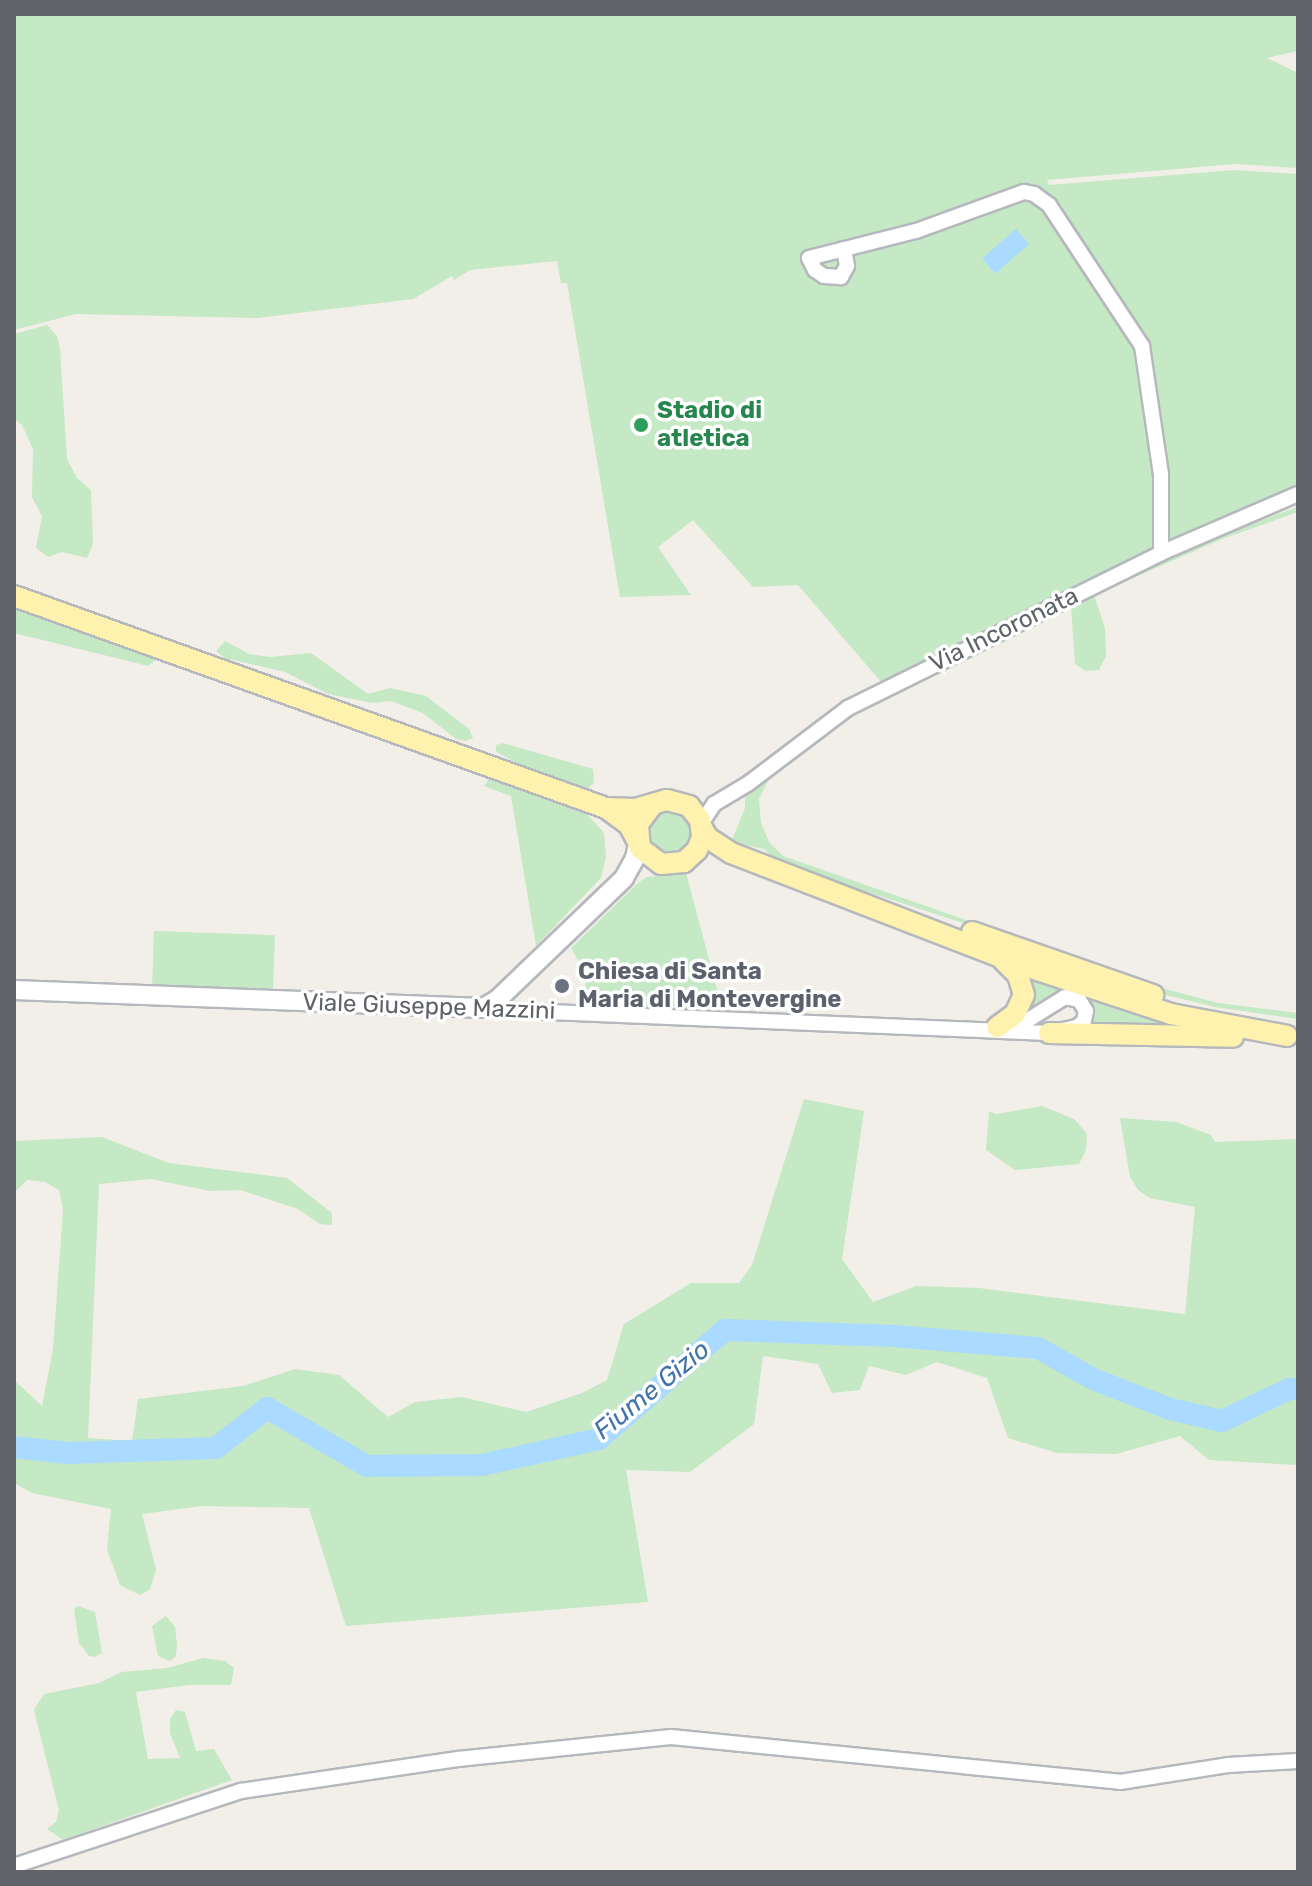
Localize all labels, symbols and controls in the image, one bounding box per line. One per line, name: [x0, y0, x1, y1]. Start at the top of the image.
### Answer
place label: Stadio di atletica: [657, 397, 762, 453]
marker: Stadio di atletica: [632, 416, 650, 434]
street label: Via Incoronata: [925, 582, 1083, 678]
place label: Chiesa di Santa Maria di Montevergine: [578, 958, 842, 1014]
marker: Chiesa di Santa Maria di Montevergine: [553, 977, 571, 995]
street label: Viale Giuseppe Mazzini: [302, 988, 556, 1026]
water label: Fiume Gizio: [588, 1334, 716, 1446]

